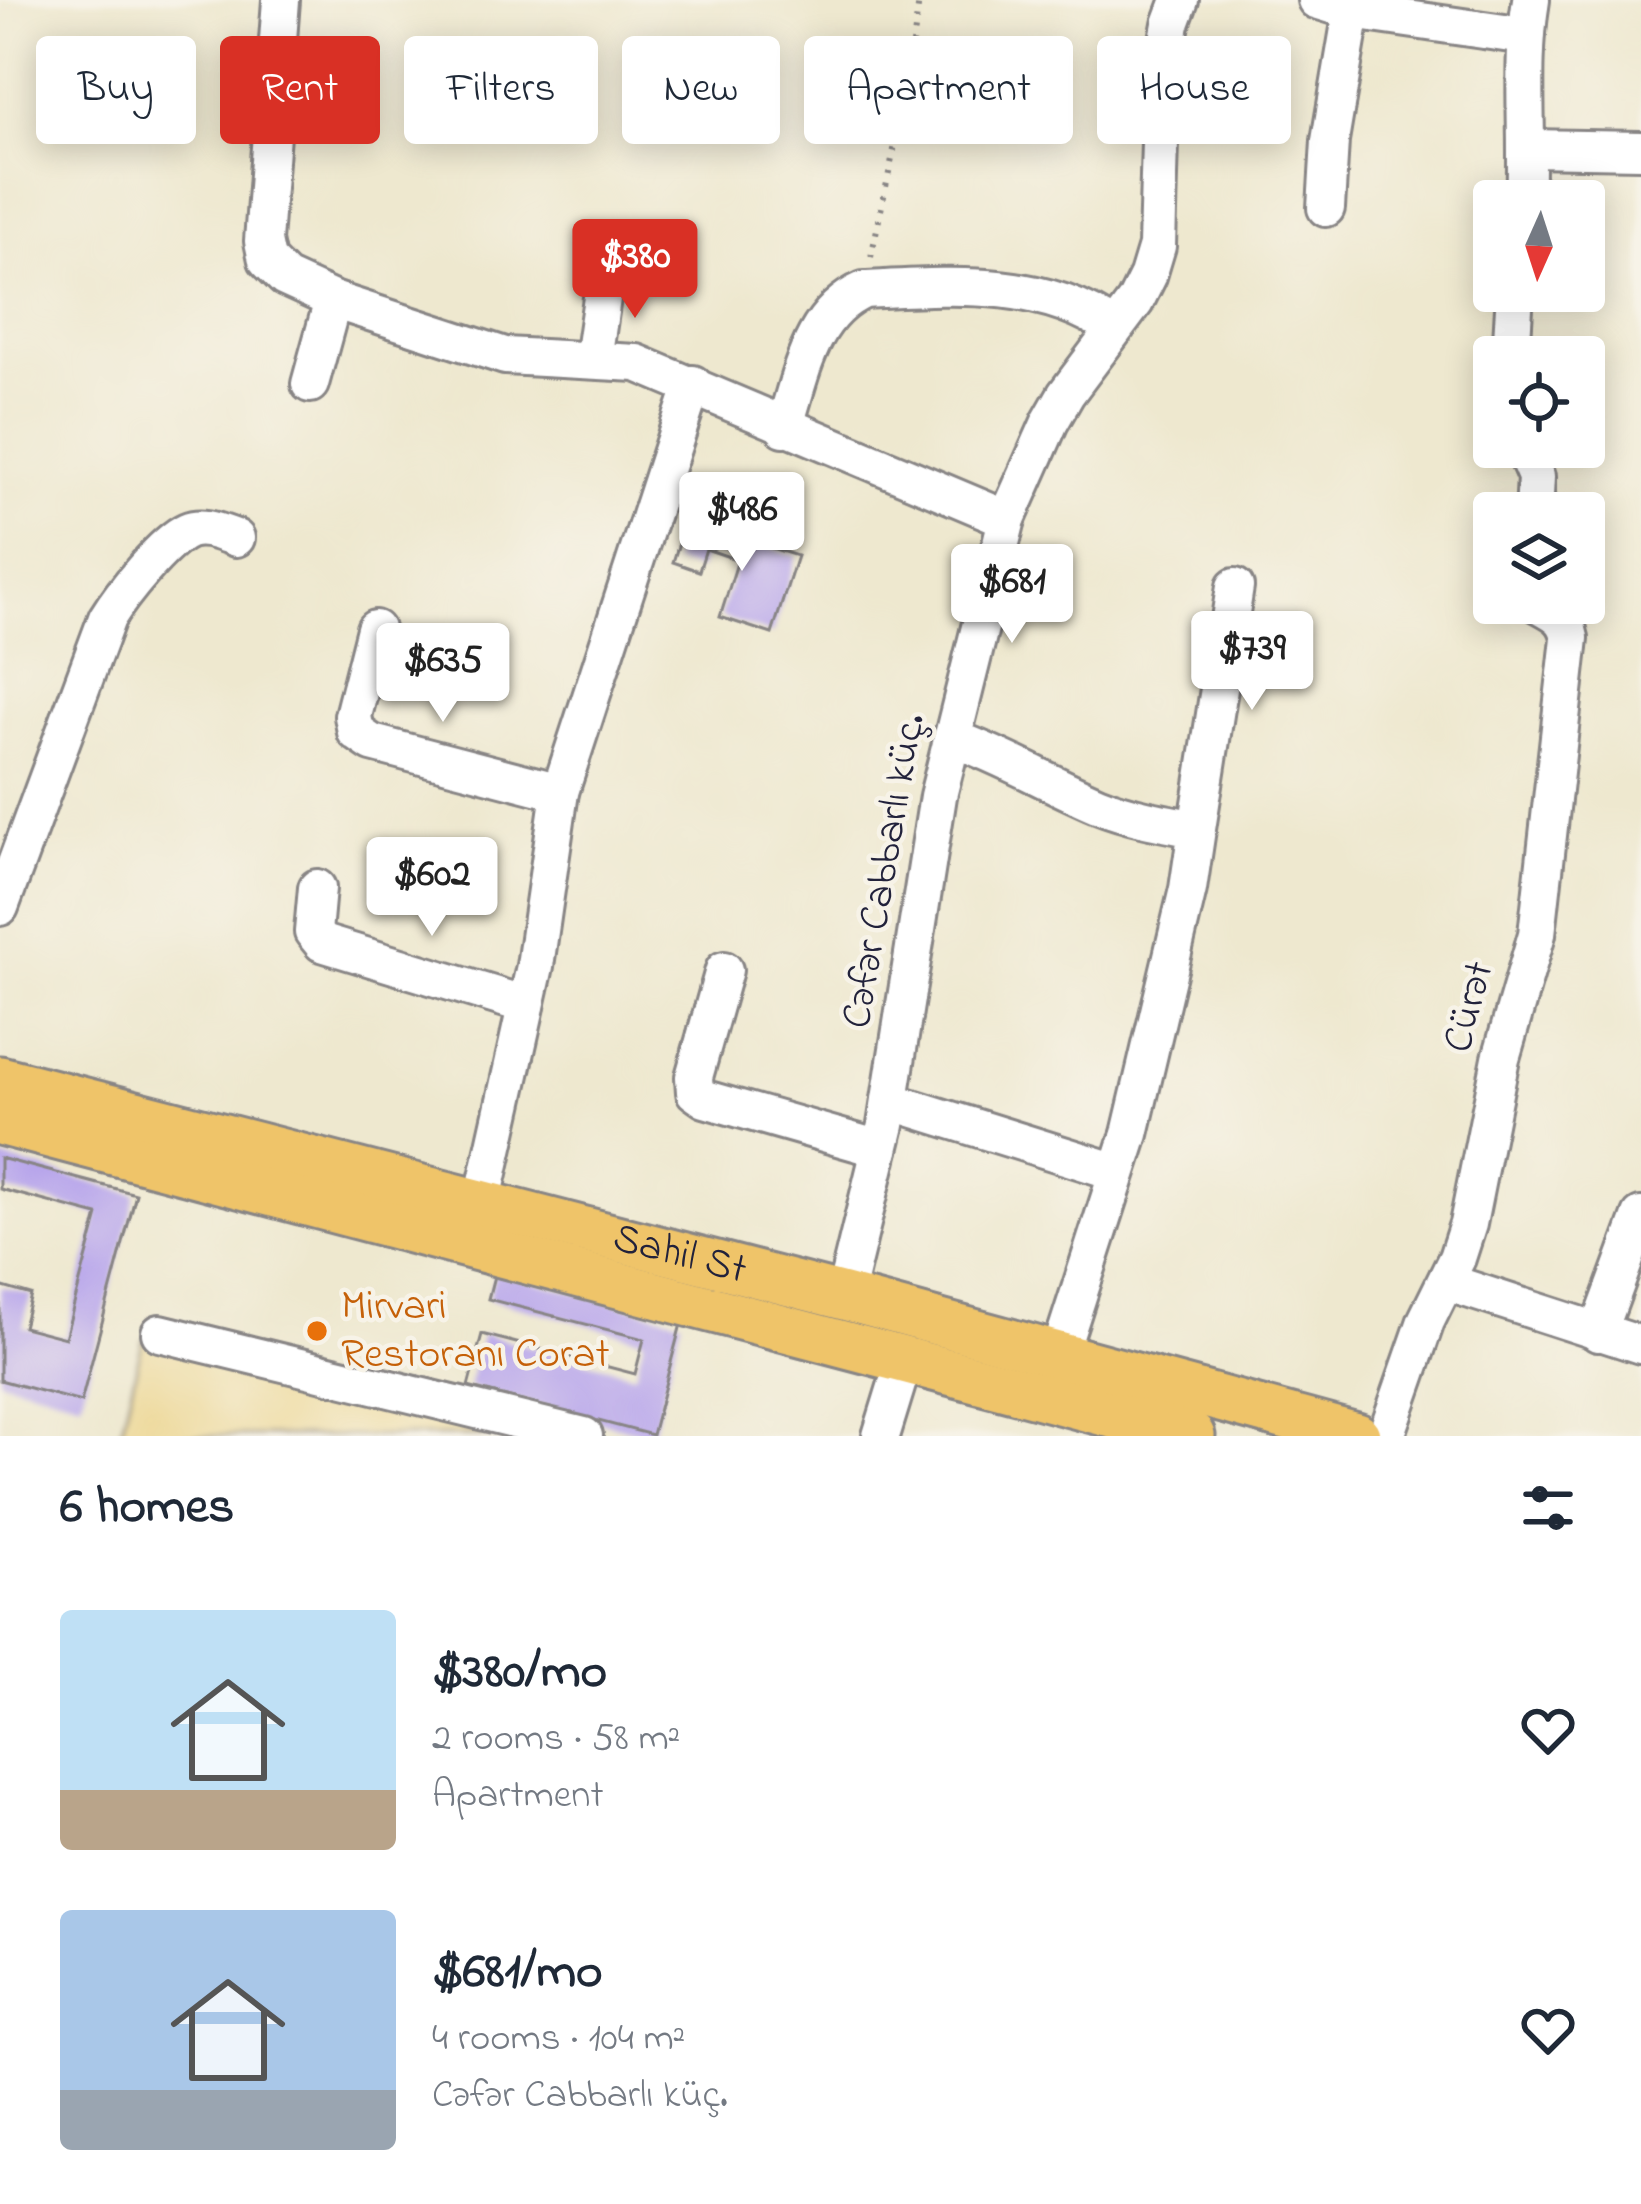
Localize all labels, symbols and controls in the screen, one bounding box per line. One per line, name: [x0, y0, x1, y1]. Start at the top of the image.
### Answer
chip: Buy: [36, 36, 196, 144]
chip: Rent: [220, 36, 380, 144]
chip: Filters: [404, 36, 598, 144]
chip: New: [622, 36, 780, 144]
chip: Apartment: [804, 36, 1073, 144]
chip: House: [1097, 36, 1291, 144]
north arrow: [1473, 180, 1605, 312]
map controls: [1473, 180, 1605, 624]
pin: $380: [564, 219, 706, 321]
text: $380: [599, 229, 671, 286]
button: locate: [1473, 336, 1605, 468]
pin: $486: [671, 472, 813, 574]
text: $486: [706, 482, 778, 539]
button: layers: [1473, 492, 1605, 624]
pin: $681: [941, 544, 1083, 646]
text: $681: [978, 554, 1046, 611]
pin: $739: [1181, 611, 1323, 713]
text: $739: [1218, 621, 1286, 678]
pin: $635: [372, 623, 514, 725]
text: $635: [403, 633, 483, 690]
street label: Cəfər Cabbarlı küç.: [827, 709, 943, 1033]
pin: $602: [361, 837, 503, 939]
text: $602: [394, 847, 471, 904]
street label: Cürət: [1429, 955, 1511, 1059]
street label: Sahil St: [606, 1208, 753, 1301]
place label: Mirvari Restoranı Corat: [341, 1277, 610, 1386]
marker: Mirvari Restoranı Corat: [304, 1318, 330, 1344]
text: 6 homes: [60, 1471, 234, 1546]
icon: filters: [1515, 1475, 1581, 1541]
text: $380/mo: [432, 1636, 607, 1711]
icon: home: [156, 1658, 300, 1802]
icon: heart: [1515, 1697, 1581, 1763]
text: 2 rooms · 58 m²: [432, 1711, 680, 1768]
text: Apartment: [432, 1768, 604, 1825]
text: $681/mo: [432, 1936, 603, 2011]
icon: home: [156, 1958, 300, 2102]
icon: heart: [1515, 1997, 1581, 2063]
text: 4 rooms · 104 m²: [432, 2011, 685, 2068]
text: Cəfər Cabbarlı küç.: [432, 2068, 728, 2125]

